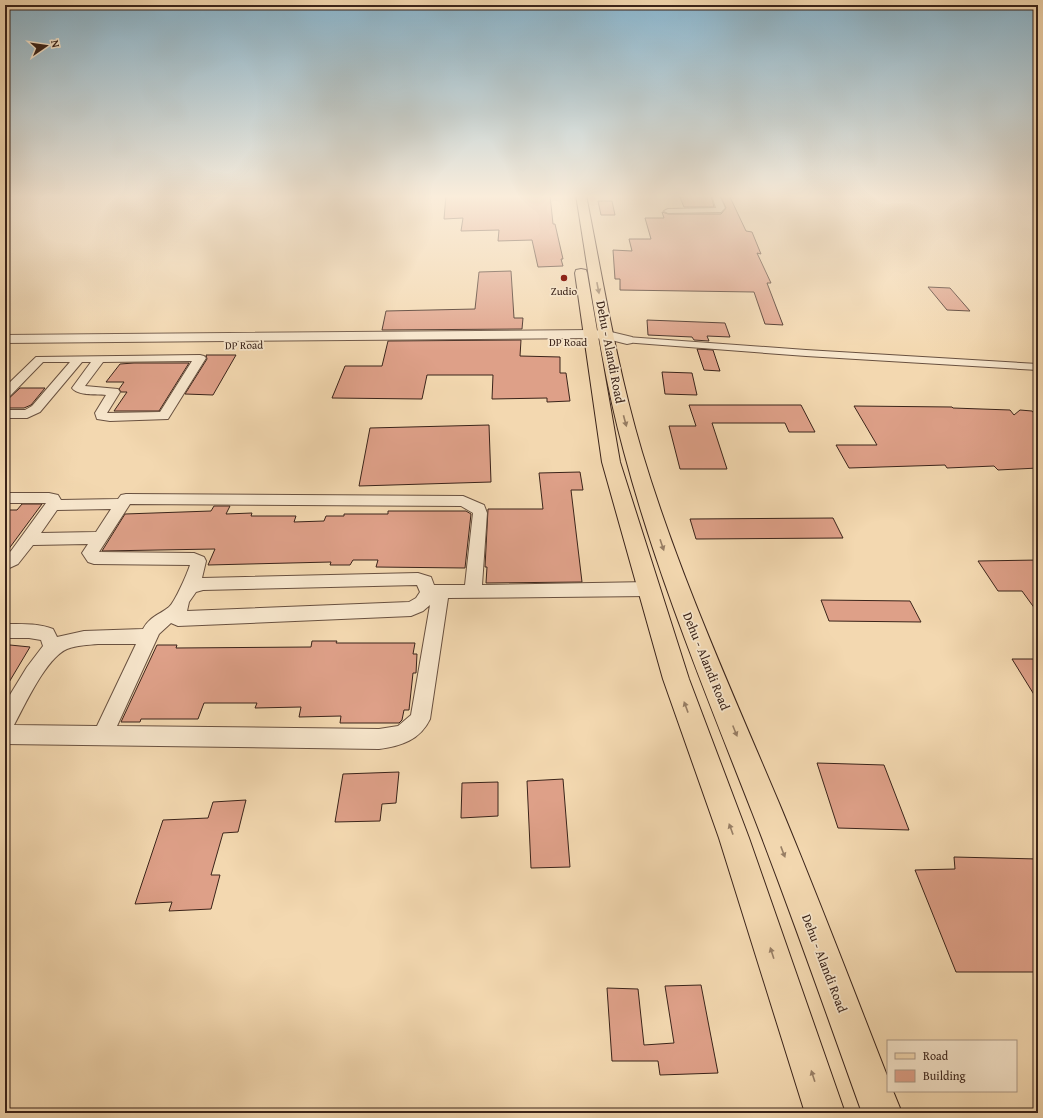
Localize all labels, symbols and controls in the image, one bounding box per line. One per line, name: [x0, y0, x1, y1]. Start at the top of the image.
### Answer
north arrow: [26, 26, 66, 66]
text: N: [47, 38, 65, 50]
marker: Zudio: [559, 273, 569, 283]
one-way arrow: [596, 282, 602, 294]
place label: Zudio: [551, 283, 578, 299]
street label: Dehu - Alandi Road: [591, 299, 630, 405]
street label: DP Road: [549, 334, 587, 350]
street label: DP Road: [225, 337, 263, 353]
one-way arrow: [622, 415, 628, 427]
one-way arrow: [659, 540, 665, 552]
street label: Dehu - Alandi Road: [678, 609, 735, 713]
one-way arrow: [683, 701, 689, 713]
one-way arrow: [732, 726, 738, 737]
one-way arrow: [727, 823, 733, 835]
one-way arrow: [781, 847, 787, 859]
street label: Dehu - Alandi Road: [797, 911, 852, 1015]
one-way arrow: [769, 946, 775, 958]
legend: [887, 1040, 1017, 1092]
text: Road: [923, 1047, 949, 1064]
text: Building: [923, 1067, 966, 1084]
one-way arrow: [810, 1070, 816, 1082]

